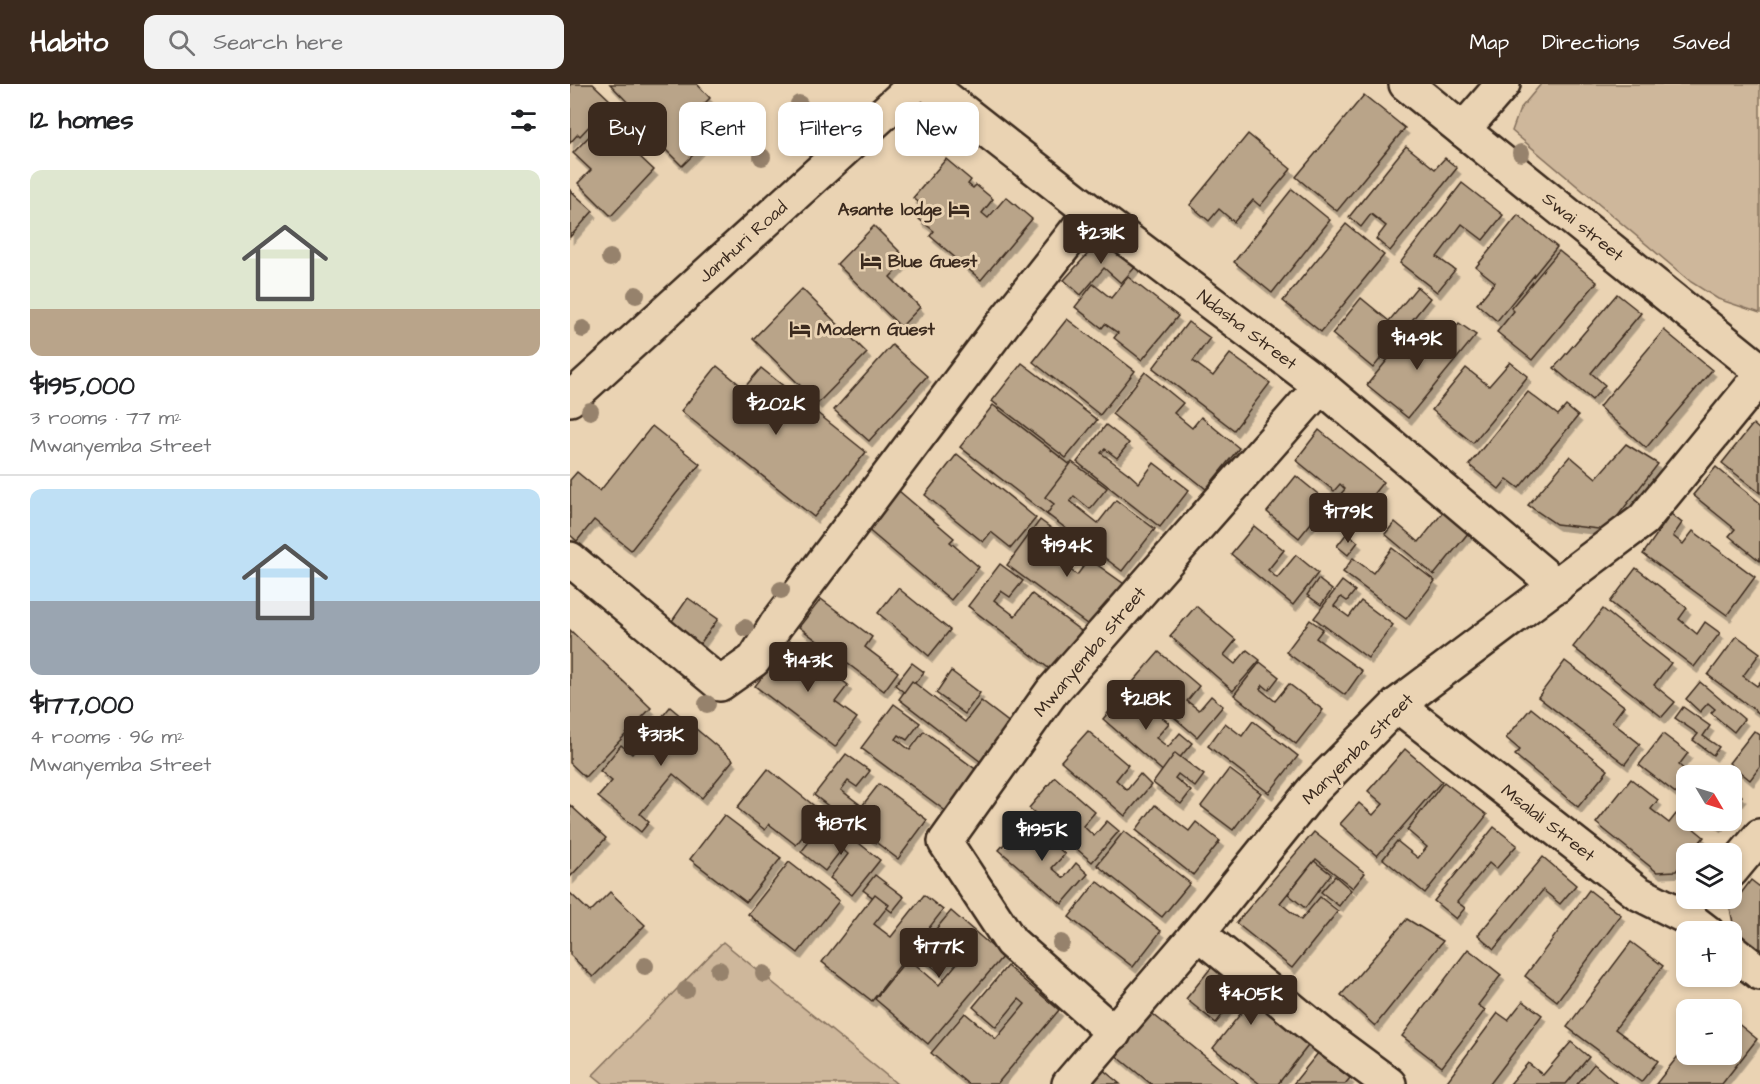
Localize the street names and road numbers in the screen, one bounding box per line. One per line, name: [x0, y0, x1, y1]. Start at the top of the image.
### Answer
street label: Swai street: [1537, 186, 1630, 268]
street label: Jamhuri Road: [693, 195, 793, 289]
street label: Ndasha Street: [1192, 284, 1303, 376]
street label: Mwanyemba Street: [1028, 581, 1153, 723]
street label: Manyemba Street: [1297, 687, 1421, 811]
street label: Msalali Street: [1496, 778, 1601, 868]

